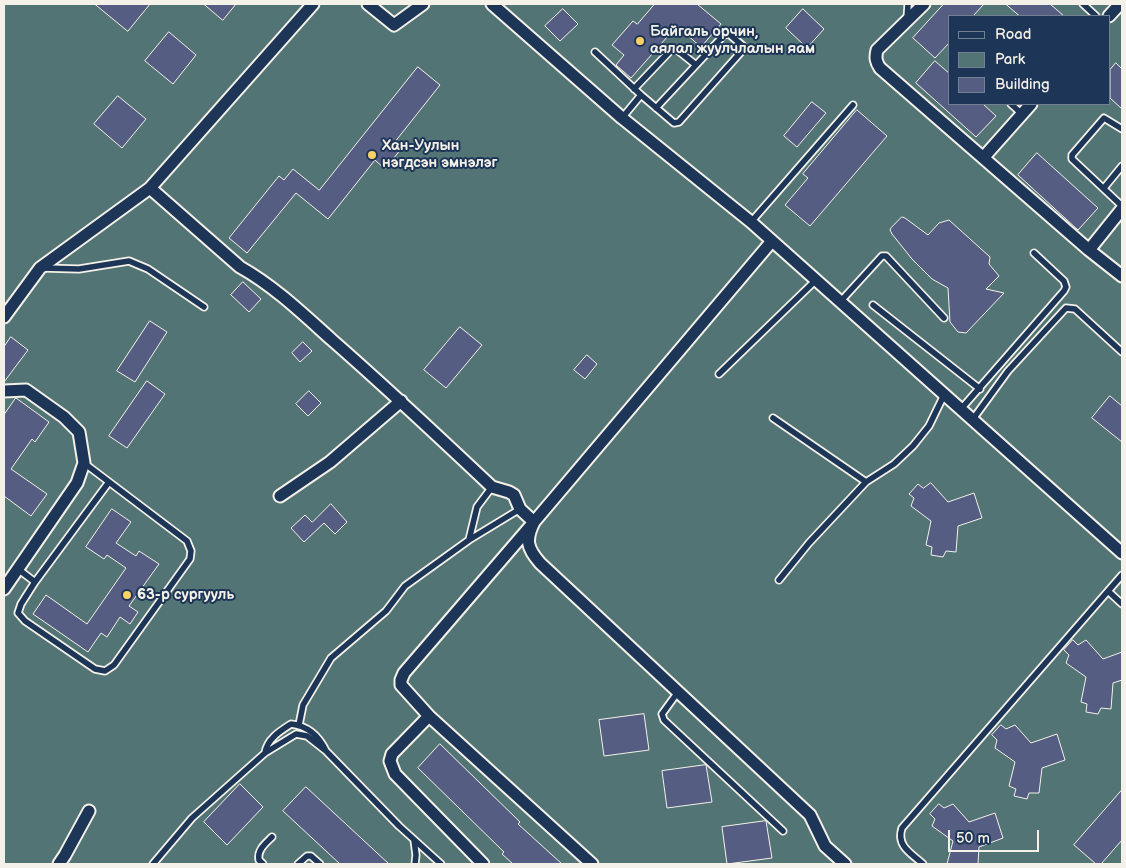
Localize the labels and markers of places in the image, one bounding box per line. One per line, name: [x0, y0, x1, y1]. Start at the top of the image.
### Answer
place label: Байгаль орчин, аялал жуулчлалын яам: [650, 23, 815, 58]
marker: Байгаль орчин, аялал жуулчлалын яам: [634, 35, 646, 47]
place label: Хан-Уулын нэгдсэн эмнэлэг: [382, 137, 498, 172]
marker: Хан-Уулын нэгдсэн эмнэлэг: [366, 149, 378, 161]
place label: 63-р сургууль: [137, 586, 234, 604]
marker: 63-р сургууль: [121, 589, 133, 601]

